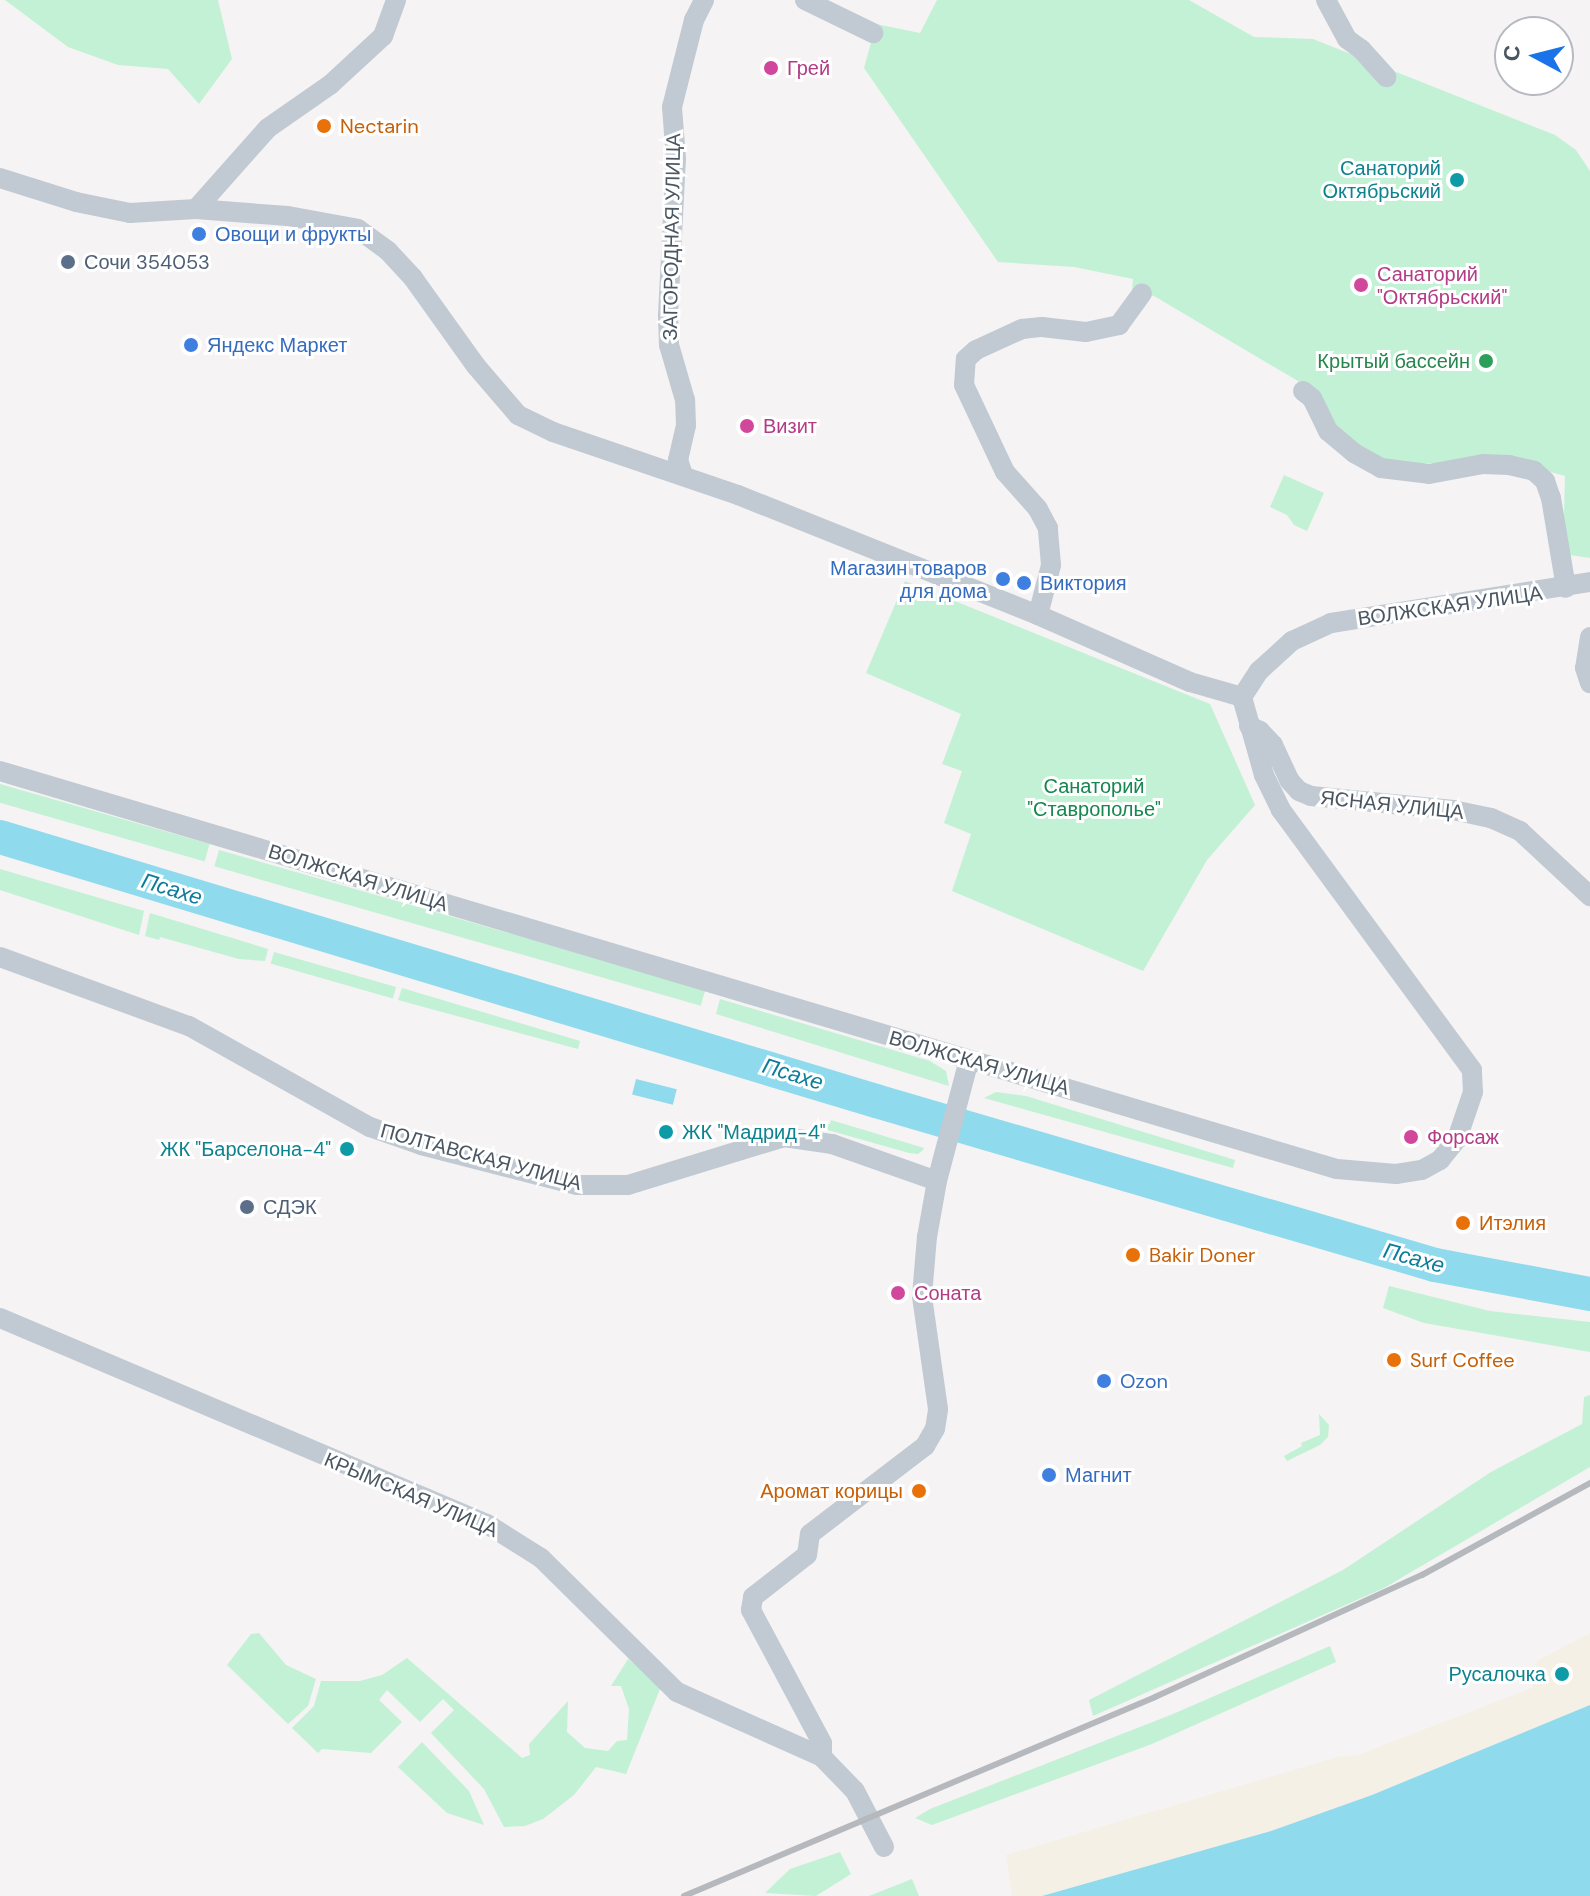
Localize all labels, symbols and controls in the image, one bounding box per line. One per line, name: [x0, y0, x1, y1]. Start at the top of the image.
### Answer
north arrow: [1494, 16, 1574, 96]
text: С: [1496, 44, 1527, 63]
place label: Грей: [787, 56, 830, 80]
marker: Грей: [762, 59, 780, 77]
place label: Nectarin: [340, 114, 419, 138]
marker: Nectarin: [315, 117, 333, 135]
street label: ЗАГОРОДНАЯ УЛИЦА: [658, 133, 686, 341]
place label: Санаторий Октябрьский: [1322, 156, 1441, 203]
marker: Санаторий Октябрьский: [1448, 171, 1466, 189]
place label: Овощи и фрукты: [215, 222, 371, 246]
marker: Овощи и фрукты: [190, 225, 208, 243]
place label: Сочи 354053: [84, 250, 210, 274]
marker: Сочи 354053: [59, 253, 77, 271]
place label: Санаторий "Октябрьский": [1377, 262, 1507, 309]
marker: Санаторий "Октябрьский": [1352, 276, 1370, 294]
place label: Яндекс Маркет: [207, 333, 347, 357]
marker: Яндекс Маркет: [182, 336, 200, 354]
place label: Крытый бассейн: [1317, 349, 1470, 373]
marker: Крытый бассейн: [1477, 352, 1495, 370]
place label: Визит: [763, 414, 817, 438]
marker: Визит: [738, 417, 756, 435]
place label: Магазин товаров для дома: [830, 556, 987, 603]
marker: Магазин товаров для дома: [994, 570, 1012, 588]
place label: Виктория: [1040, 571, 1127, 595]
marker: Виктория: [1015, 574, 1033, 592]
street label: ВОЛЖСКАЯ УЛИЦА: [1356, 581, 1544, 631]
park label: Санаторий "Ставрополье": [1027, 774, 1161, 821]
street label: ЯСНАЯ УЛИЦА: [1319, 786, 1465, 824]
street label: ВОЛЖСКАЯ УЛИЦА: [265, 839, 451, 917]
water label: Псахе: [138, 867, 206, 911]
street label: ВОЛЖСКАЯ УЛИЦА: [886, 1026, 1072, 1100]
water label: Псахе: [759, 1052, 827, 1096]
street label: ПОЛТАВСКАЯ УЛИЦА: [378, 1119, 584, 1195]
place label: ЖК "Мадрид-4": [682, 1120, 826, 1144]
marker: ЖК "Мадрид-4": [657, 1123, 675, 1141]
place label: Форсаж: [1427, 1125, 1499, 1149]
marker: Форсаж: [1402, 1128, 1420, 1146]
place label: ЖК "Барселона-4": [160, 1137, 331, 1161]
marker: ЖК "Барселона-4": [338, 1140, 356, 1158]
place label: СДЭК: [263, 1195, 317, 1219]
marker: СДЭК: [238, 1198, 256, 1216]
place label: Итэлия: [1479, 1211, 1546, 1235]
marker: Итэлия: [1454, 1214, 1472, 1232]
water label: Псахе: [1381, 1237, 1447, 1279]
place label: Bakir Doner: [1149, 1243, 1255, 1267]
marker: Bakir Doner: [1124, 1246, 1142, 1264]
place label: Соната: [914, 1281, 981, 1305]
marker: Соната: [889, 1284, 907, 1302]
place label: Surf Coffee: [1410, 1348, 1515, 1372]
marker: Surf Coffee: [1385, 1351, 1403, 1369]
place label: Ozon: [1120, 1369, 1168, 1393]
marker: Ozon: [1095, 1372, 1113, 1390]
street label: КРЫМСКАЯ УЛИЦА: [321, 1448, 501, 1542]
place label: Магнит: [1065, 1463, 1132, 1487]
marker: Магнит: [1040, 1466, 1058, 1484]
place label: Аромат корицы: [760, 1479, 903, 1503]
marker: Аромат корицы: [910, 1482, 928, 1500]
place label: Русалочка: [1448, 1662, 1546, 1686]
marker: Русалочка: [1553, 1665, 1571, 1683]

